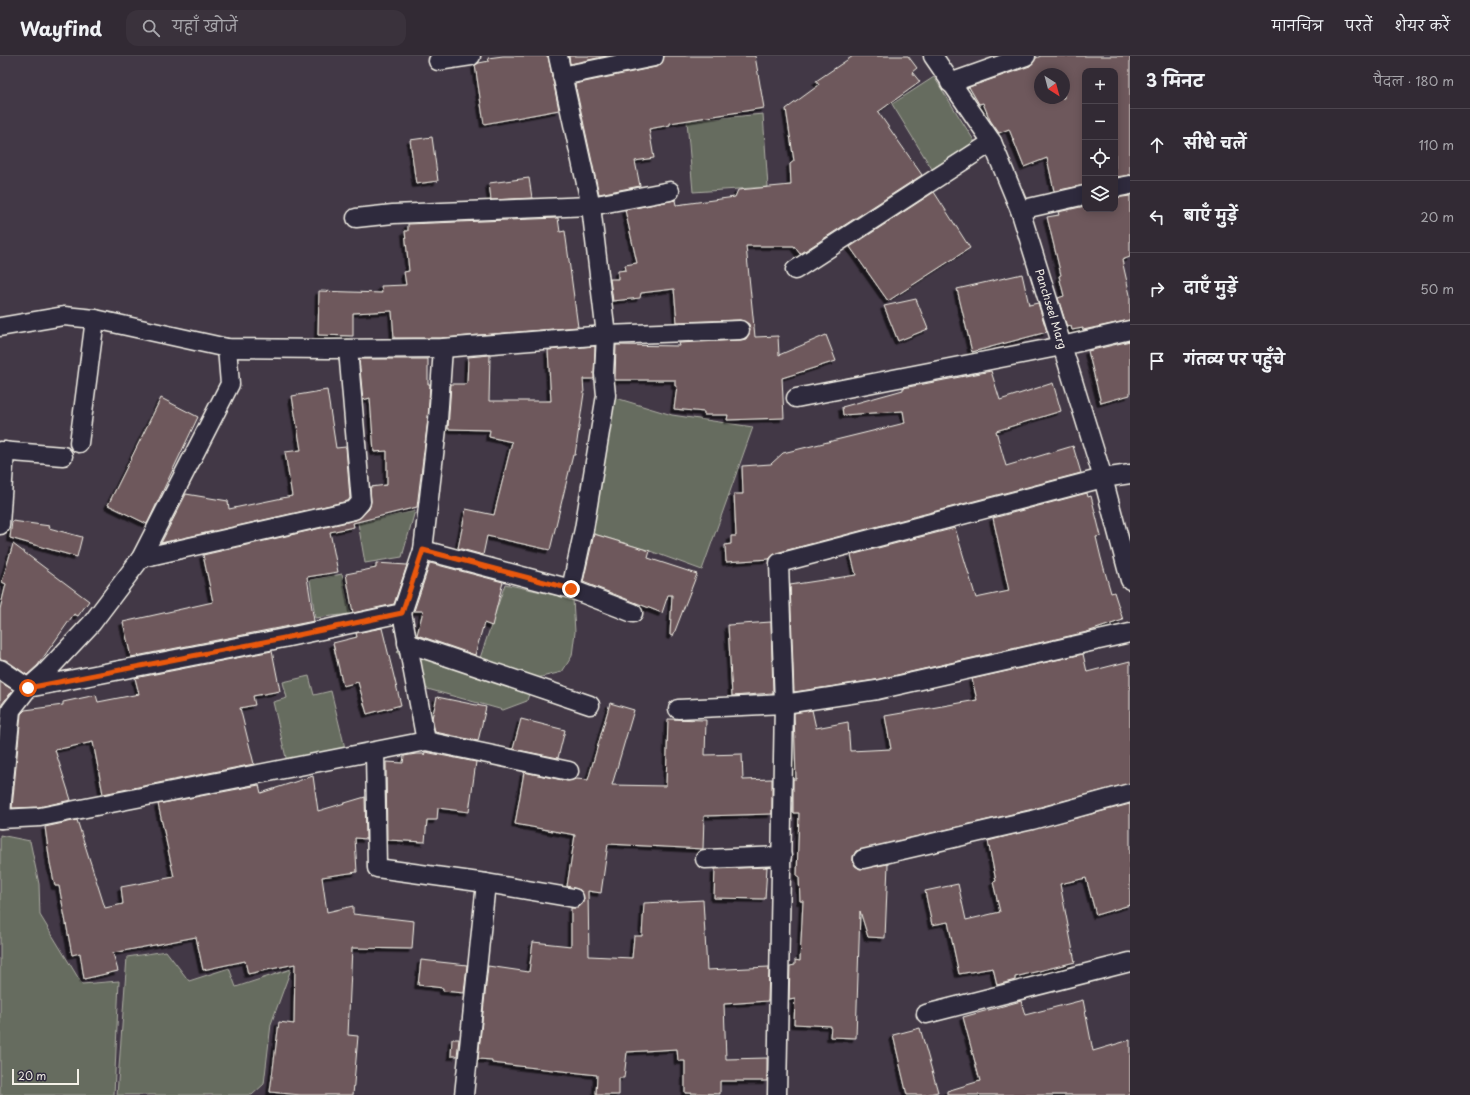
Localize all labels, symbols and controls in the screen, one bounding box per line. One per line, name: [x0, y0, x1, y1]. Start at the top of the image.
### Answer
search box: [126, 10, 406, 46]
text: Wayfind: [20, 14, 102, 42]
text: यहाँ खोजें: [172, 14, 238, 37]
text: मानचित्र: [1272, 15, 1323, 36]
text: परतें: [1345, 15, 1373, 36]
text: शेयर करें: [1395, 15, 1450, 36]
icon: search: [140, 17, 162, 39]
text: 3 मिनट: [1146, 67, 1204, 93]
north arrow: [1034, 68, 1070, 104]
map controls: [1082, 68, 1118, 212]
button: +: [1082, 68, 1118, 104]
text: पैदल · 180 m: [1373, 71, 1454, 90]
button: −: [1082, 104, 1118, 140]
text: सीधे चलें: [1184, 131, 1246, 154]
icon: ahead: [1146, 134, 1168, 156]
text: 110 m: [1419, 135, 1454, 154]
button: locate: [1082, 140, 1118, 176]
button: layers: [1082, 176, 1118, 212]
text: बाएँ मुड़ें: [1184, 203, 1238, 226]
icon: left: [1146, 206, 1168, 228]
text: 20 m: [1420, 207, 1454, 226]
street label: Panchseel Marg: [1031, 267, 1072, 351]
text: दाएँ मुड़ें: [1184, 275, 1237, 298]
icon: right: [1146, 278, 1168, 300]
text: 50 m: [1420, 279, 1454, 298]
text: गंतव्य पर पहुँचे: [1184, 347, 1285, 370]
icon: arrive: [1146, 350, 1168, 372]
route end: [562, 580, 580, 598]
route start: [19, 679, 37, 697]
scale bar: [12, 1067, 79, 1086]
text: 20 m: [18, 1067, 46, 1084]

